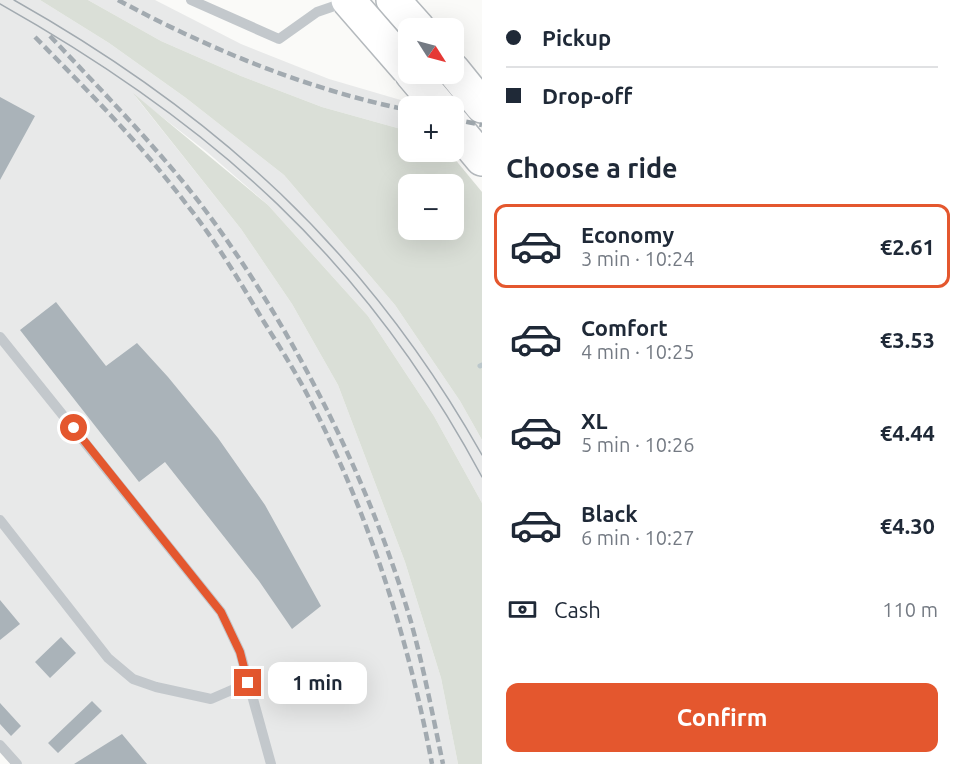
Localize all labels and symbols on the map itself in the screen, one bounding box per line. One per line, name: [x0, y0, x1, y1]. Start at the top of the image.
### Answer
north arrow: [398, 18, 464, 84]
route start: [60, 414, 87, 441]
callout: 1 min: [269, 662, 368, 704]
route end: [234, 669, 261, 696]

